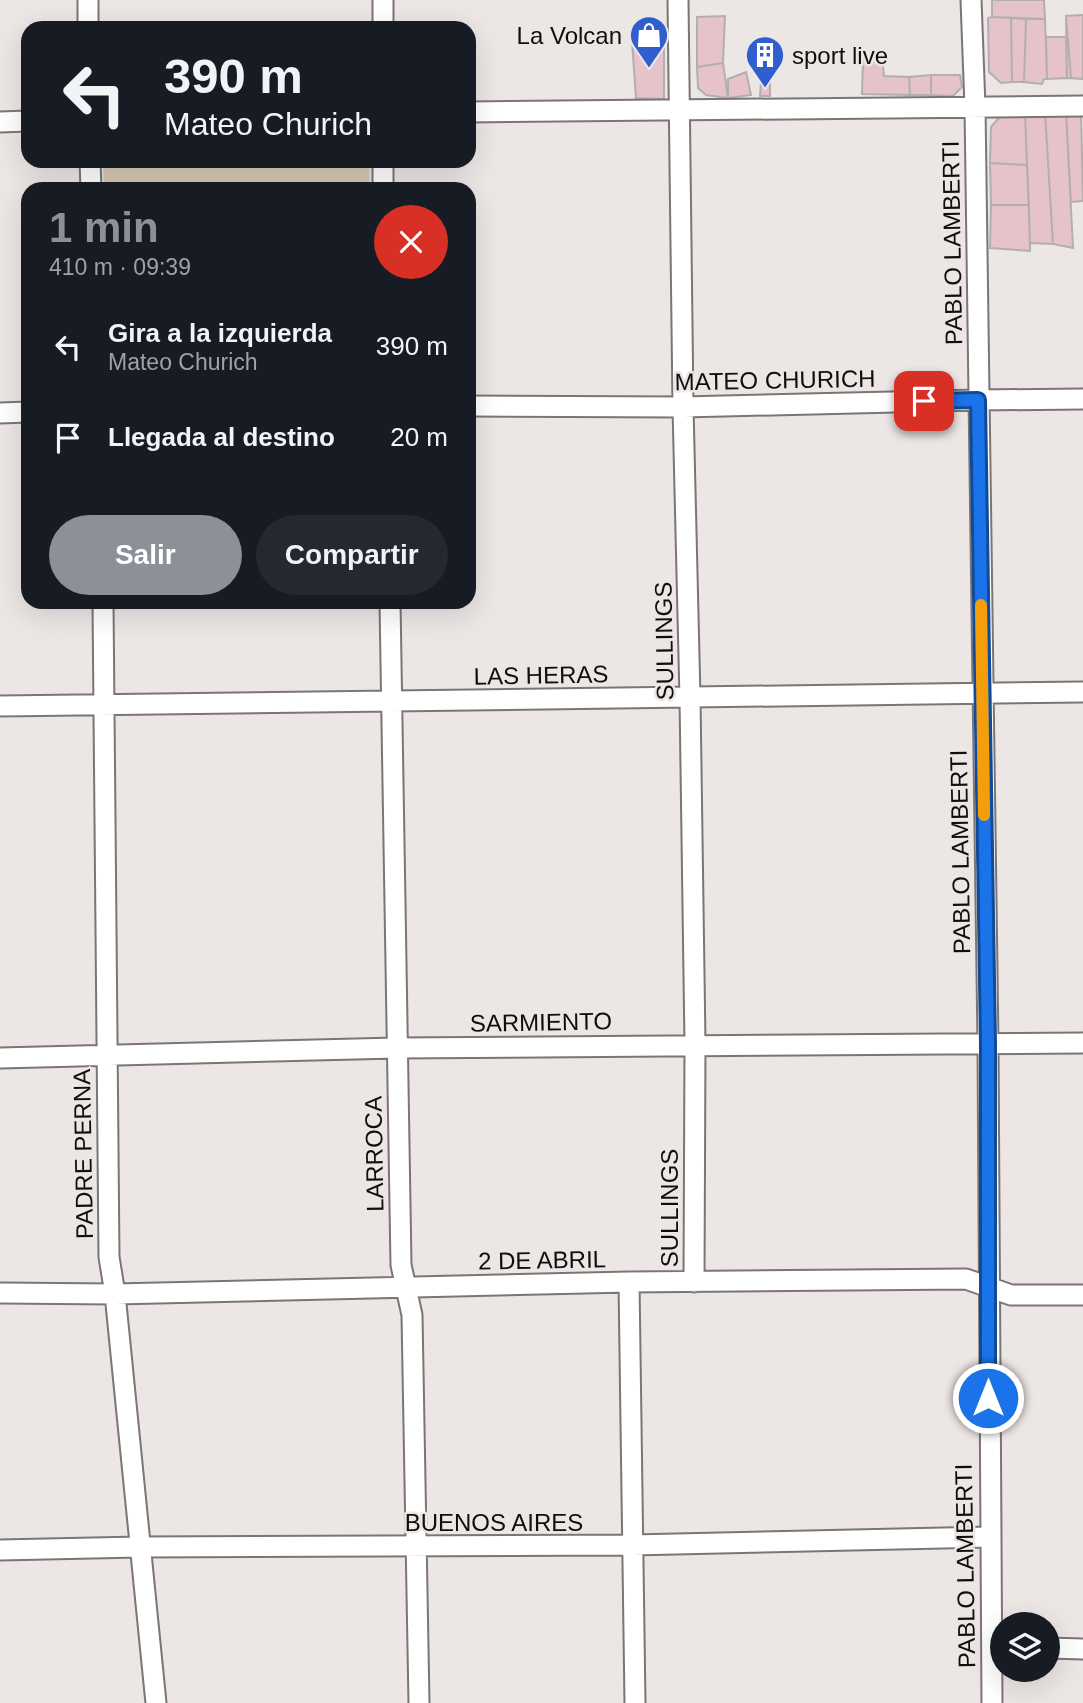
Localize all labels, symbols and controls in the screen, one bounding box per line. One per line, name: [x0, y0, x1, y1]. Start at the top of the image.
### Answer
shop icon: La Volcan: [628, 14, 670, 69]
place label: La Volcan: [517, 22, 622, 49]
building icon: sport live: [744, 34, 786, 89]
place label: sport live: [792, 42, 888, 69]
icon: left: [49, 49, 140, 140]
text: 390 m: [164, 49, 303, 103]
text: Mateo Churich: [164, 106, 372, 142]
street label: PABLO LAMBERTI: [937, 141, 967, 345]
text: 1 min: [49, 204, 159, 251]
button: close: [374, 205, 448, 279]
text: 410 m · 09:39: [49, 254, 191, 280]
text: Gira a la izquierda: [108, 318, 332, 348]
icon: left: [49, 328, 87, 366]
text: 390 m: [376, 331, 448, 361]
text: Mateo Churich: [108, 349, 258, 375]
street label: MATEO CHURICH: [674, 365, 876, 395]
pin: [894, 371, 954, 431]
icon: arrive: [905, 382, 943, 420]
icon: arrive: [49, 419, 87, 457]
text: Llegada al destino: [108, 422, 335, 452]
text: 20 m: [390, 422, 448, 452]
button: Salir: [49, 515, 242, 595]
button: Compartir: [256, 515, 448, 595]
street label: SULLINGS: [649, 581, 679, 701]
street label: LAS HERAS: [473, 660, 609, 690]
street label: PABLO LAMBERTI: [945, 750, 975, 954]
street label: SARMIENTO: [470, 1007, 612, 1037]
street label: PADRE PERNA: [68, 1069, 98, 1239]
street label: LARROCA: [359, 1096, 389, 1212]
street label: SULLINGS: [656, 1149, 683, 1267]
street label: 2 DE ABRIL: [478, 1245, 606, 1275]
position arrow: [951, 1361, 1025, 1435]
street label: PABLO LAMBERTI: [950, 1464, 980, 1668]
street label: BUENOS AIRES: [405, 1509, 583, 1536]
map controls: [990, 1612, 1060, 1682]
button: layers: [990, 1612, 1060, 1682]

